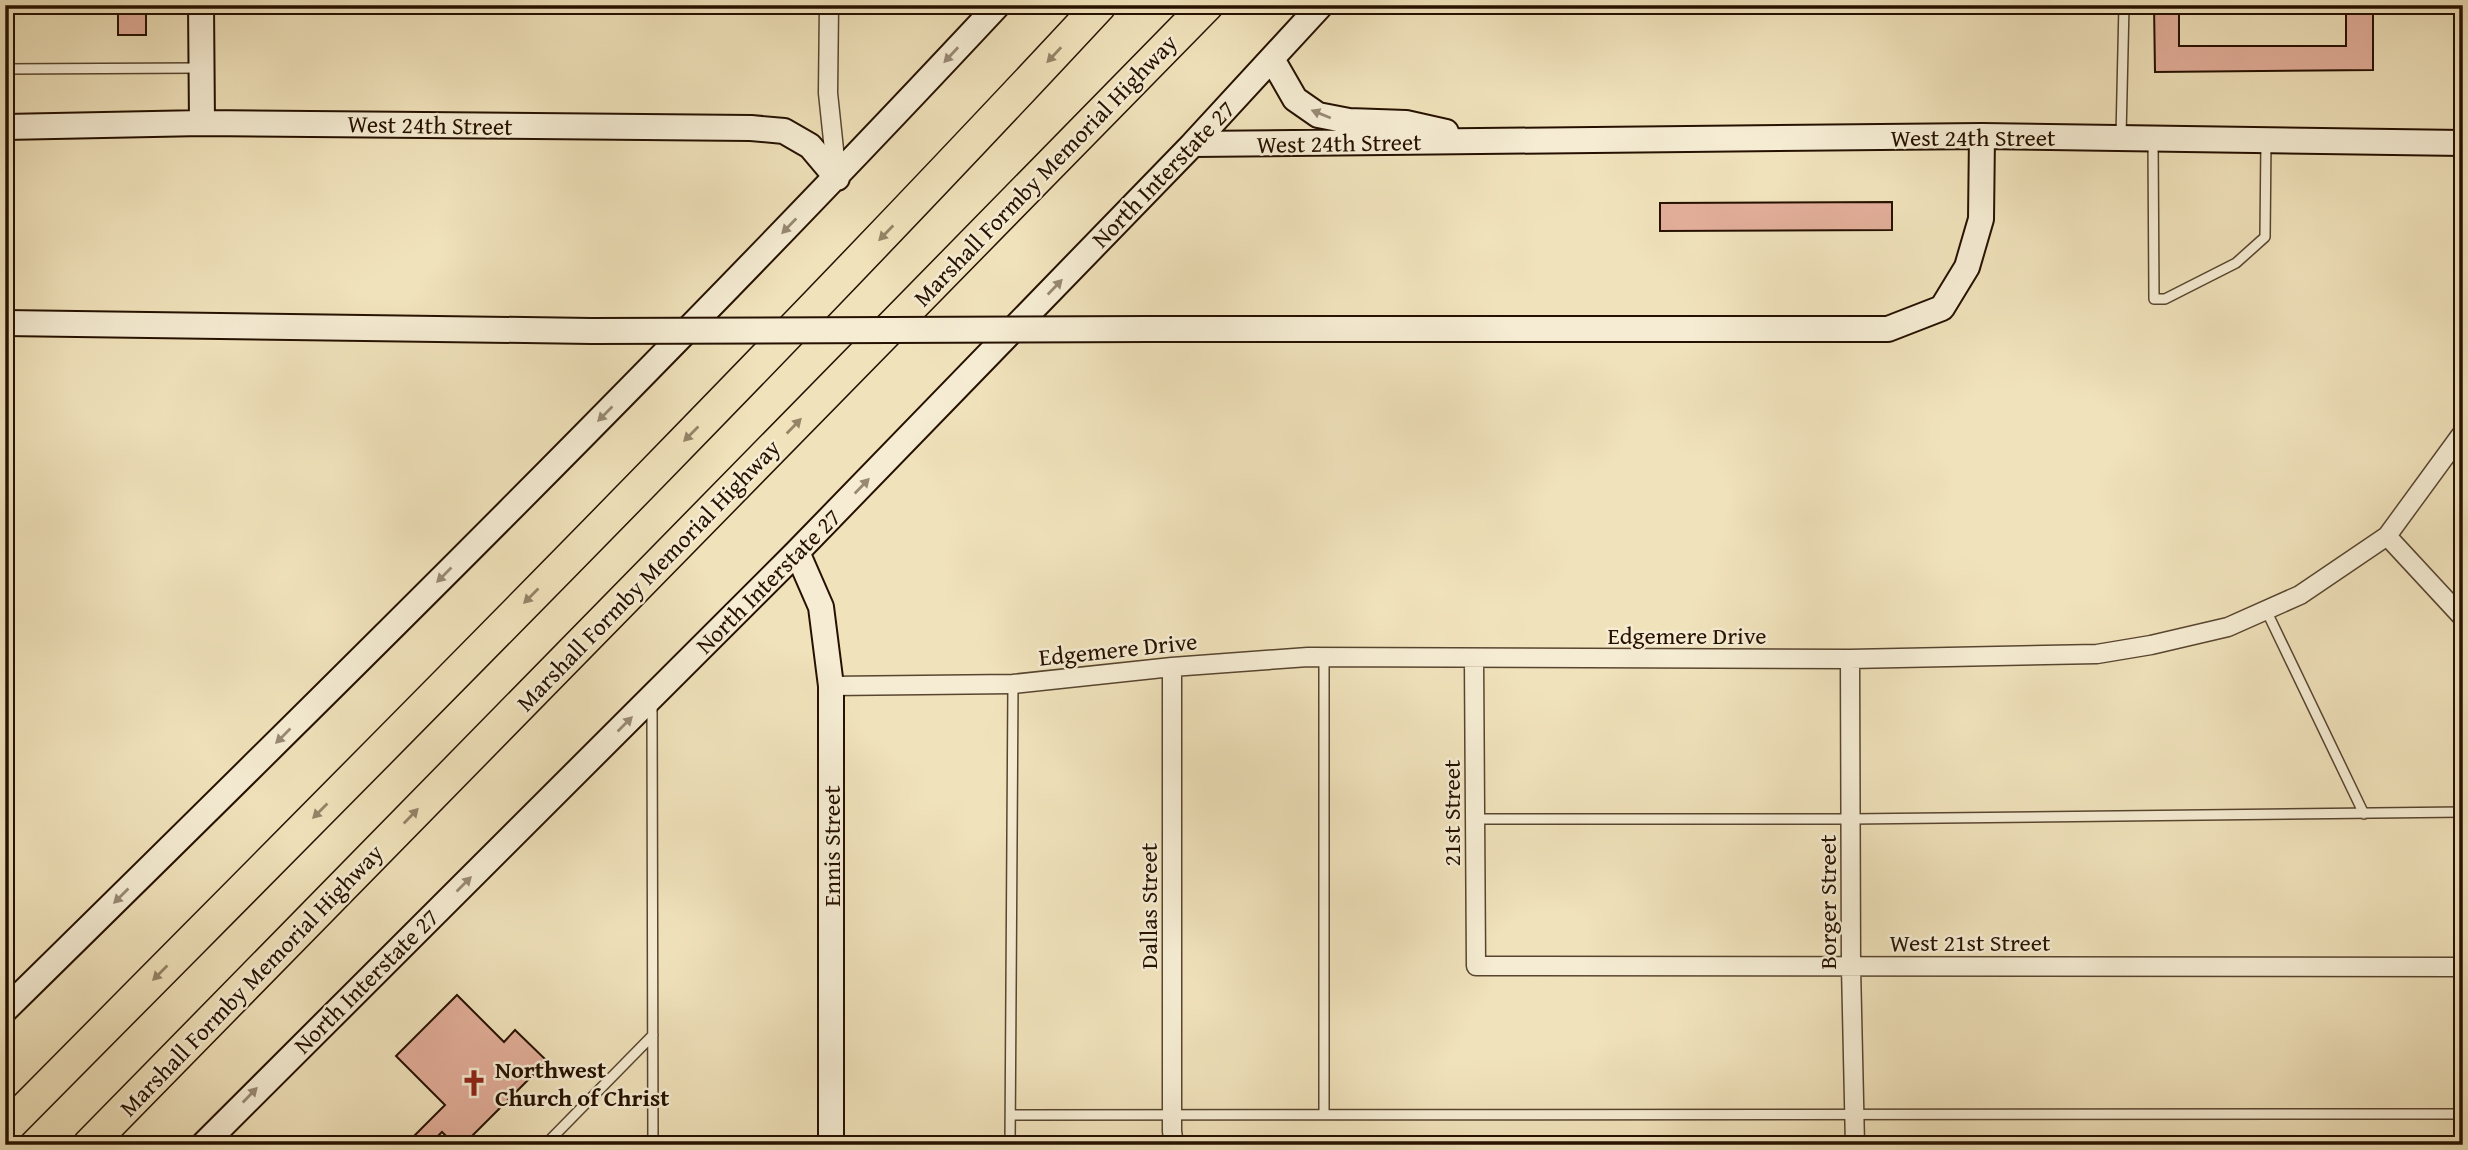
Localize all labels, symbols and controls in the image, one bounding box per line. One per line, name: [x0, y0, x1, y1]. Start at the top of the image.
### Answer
street label: Marshall Formby Memorial Highway: [905, 26, 1185, 314]
one-way arrow: [943, 46, 959, 64]
one-way arrow: [1046, 46, 1062, 63]
street label: North Interstate 27: [1083, 92, 1243, 256]
street label: West 24th Street: [347, 106, 513, 144]
one-way arrow: [1311, 109, 1332, 120]
street label: West 24th Street: [1890, 120, 2056, 155]
street label: West 24th Street: [1256, 124, 1422, 162]
one-way arrow: [781, 218, 798, 234]
one-way arrow: [879, 224, 895, 241]
one-way arrow: [1046, 279, 1062, 296]
one-way arrow: [597, 405, 613, 422]
one-way arrow: [785, 418, 802, 435]
one-way arrow: [683, 426, 700, 442]
street label: Marshall Formby Memorial Highway: [508, 431, 788, 719]
one-way arrow: [853, 477, 870, 494]
street label: North Interstate 27: [687, 500, 849, 662]
one-way arrow: [436, 567, 453, 583]
one-way arrow: [523, 588, 540, 605]
street label: Edgemere Drive: [1608, 618, 1766, 653]
street label: Edgemere Drive: [1037, 623, 1199, 675]
one-way arrow: [617, 715, 634, 732]
one-way arrow: [275, 728, 292, 745]
street label: 21st Street: [1434, 759, 1469, 867]
street label: Ennis Street: [814, 785, 849, 907]
one-way arrow: [311, 802, 328, 819]
one-way arrow: [403, 808, 419, 825]
street label: Borger Street: [1810, 834, 1845, 969]
street label: Marshall Formby Memorial Highway: [111, 836, 391, 1124]
street label: Dallas Street: [1131, 842, 1166, 969]
one-way arrow: [455, 875, 472, 892]
one-way arrow: [113, 888, 130, 905]
street label: North Interstate 27: [285, 900, 447, 1062]
street label: West 21st Street: [1889, 925, 2051, 960]
one-way arrow: [152, 964, 169, 980]
place label: Northwest Church of Christ: [495, 1052, 669, 1115]
church icon: Northwest Church of Christ: [459, 1068, 489, 1098]
one-way arrow: [241, 1087, 258, 1104]

